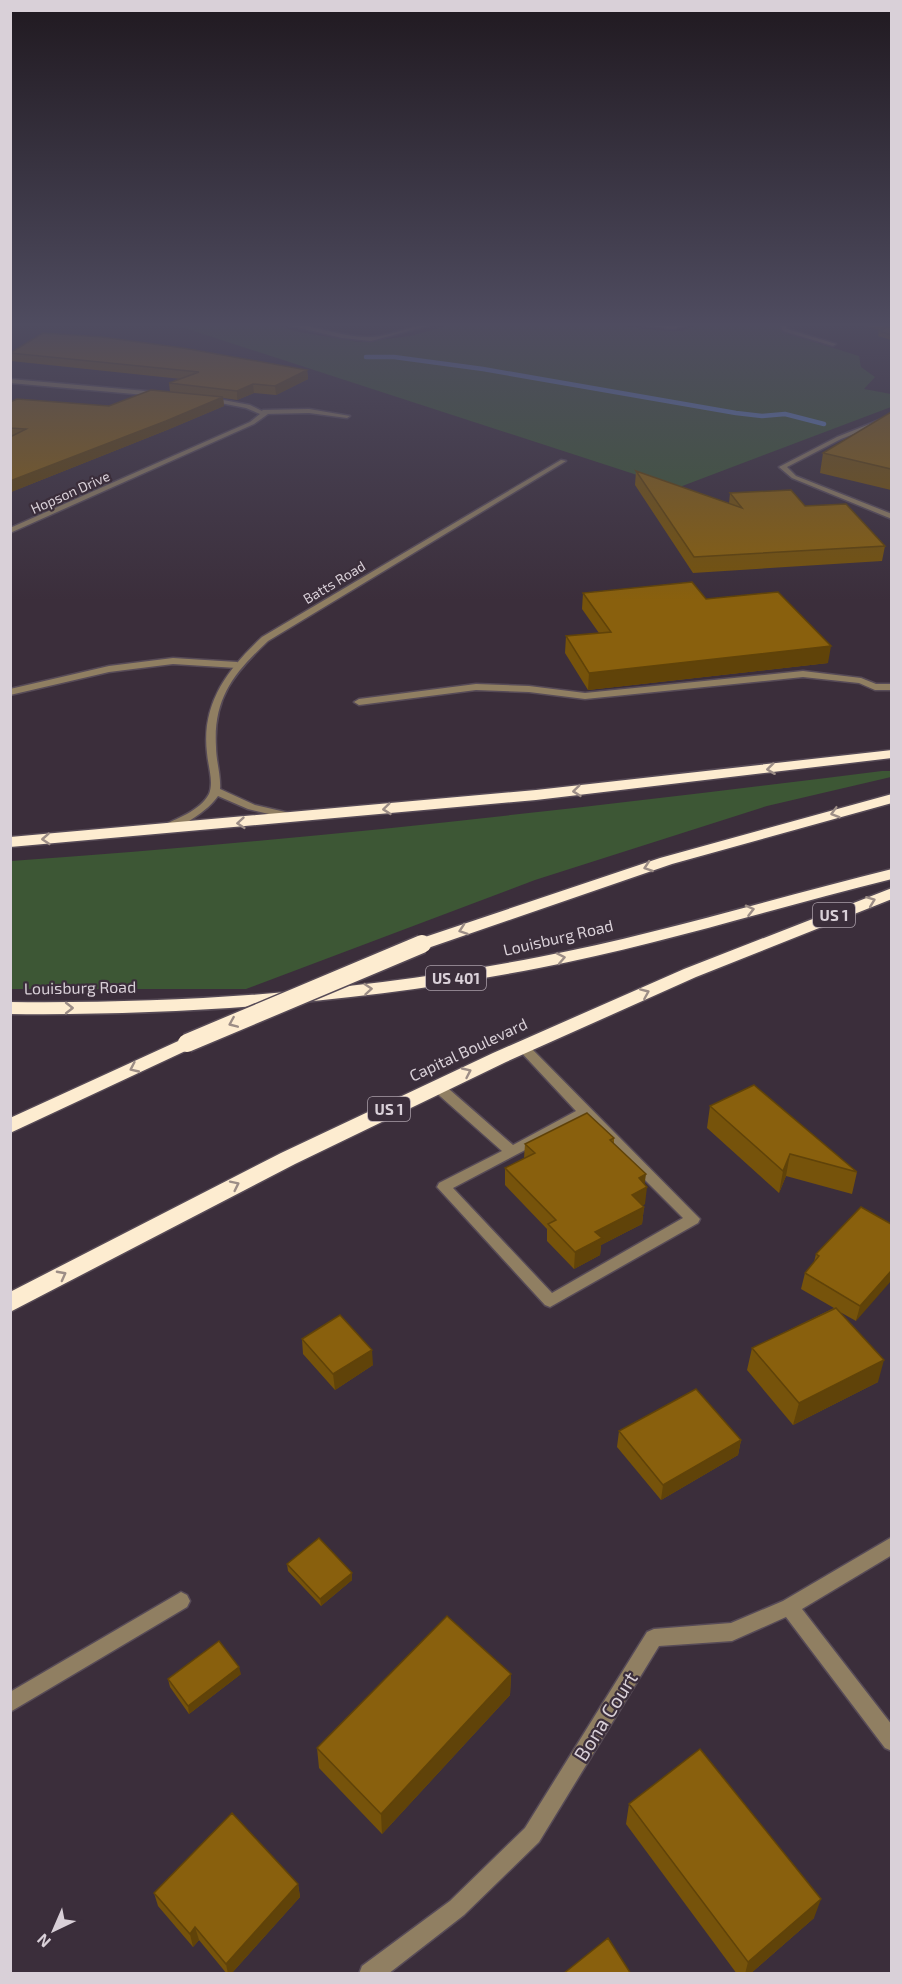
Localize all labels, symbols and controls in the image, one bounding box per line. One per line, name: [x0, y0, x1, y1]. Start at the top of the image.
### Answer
street label: Hopson Drive: [28, 467, 112, 517]
street label: Batts Road: [300, 557, 368, 607]
one-way arrow: [766, 762, 776, 775]
one-way arrow: [573, 784, 582, 797]
one-way arrow: [383, 802, 392, 815]
one-way arrow: [830, 806, 841, 818]
one-way arrow: [236, 816, 245, 829]
one-way arrow: [42, 833, 51, 846]
one-way arrow: [643, 859, 654, 872]
one-way arrow: [865, 896, 876, 908]
road number: US 1: [813, 903, 855, 927]
one-way arrow: [744, 904, 754, 917]
street label: Louisburg Road: [501, 915, 615, 959]
one-way arrow: [458, 922, 469, 935]
one-way arrow: [555, 952, 565, 965]
road number: US 401: [426, 966, 486, 990]
street label: Louisburg Road: [24, 977, 136, 997]
one-way arrow: [364, 983, 373, 996]
one-way arrow: [639, 988, 650, 1000]
one-way arrow: [64, 1002, 73, 1014]
street label: Capital Boulevard: [406, 1013, 530, 1085]
one-way arrow: [228, 1016, 239, 1028]
one-way arrow: [130, 1060, 141, 1072]
one-way arrow: [461, 1068, 472, 1080]
road number: US 1: [368, 1097, 410, 1121]
one-way arrow: [228, 1180, 239, 1192]
one-way arrow: [56, 1271, 66, 1282]
street label: Bona Court: [568, 1667, 642, 1765]
north arrow: [24, 1900, 84, 1960]
text: N: [32, 1930, 54, 1952]

